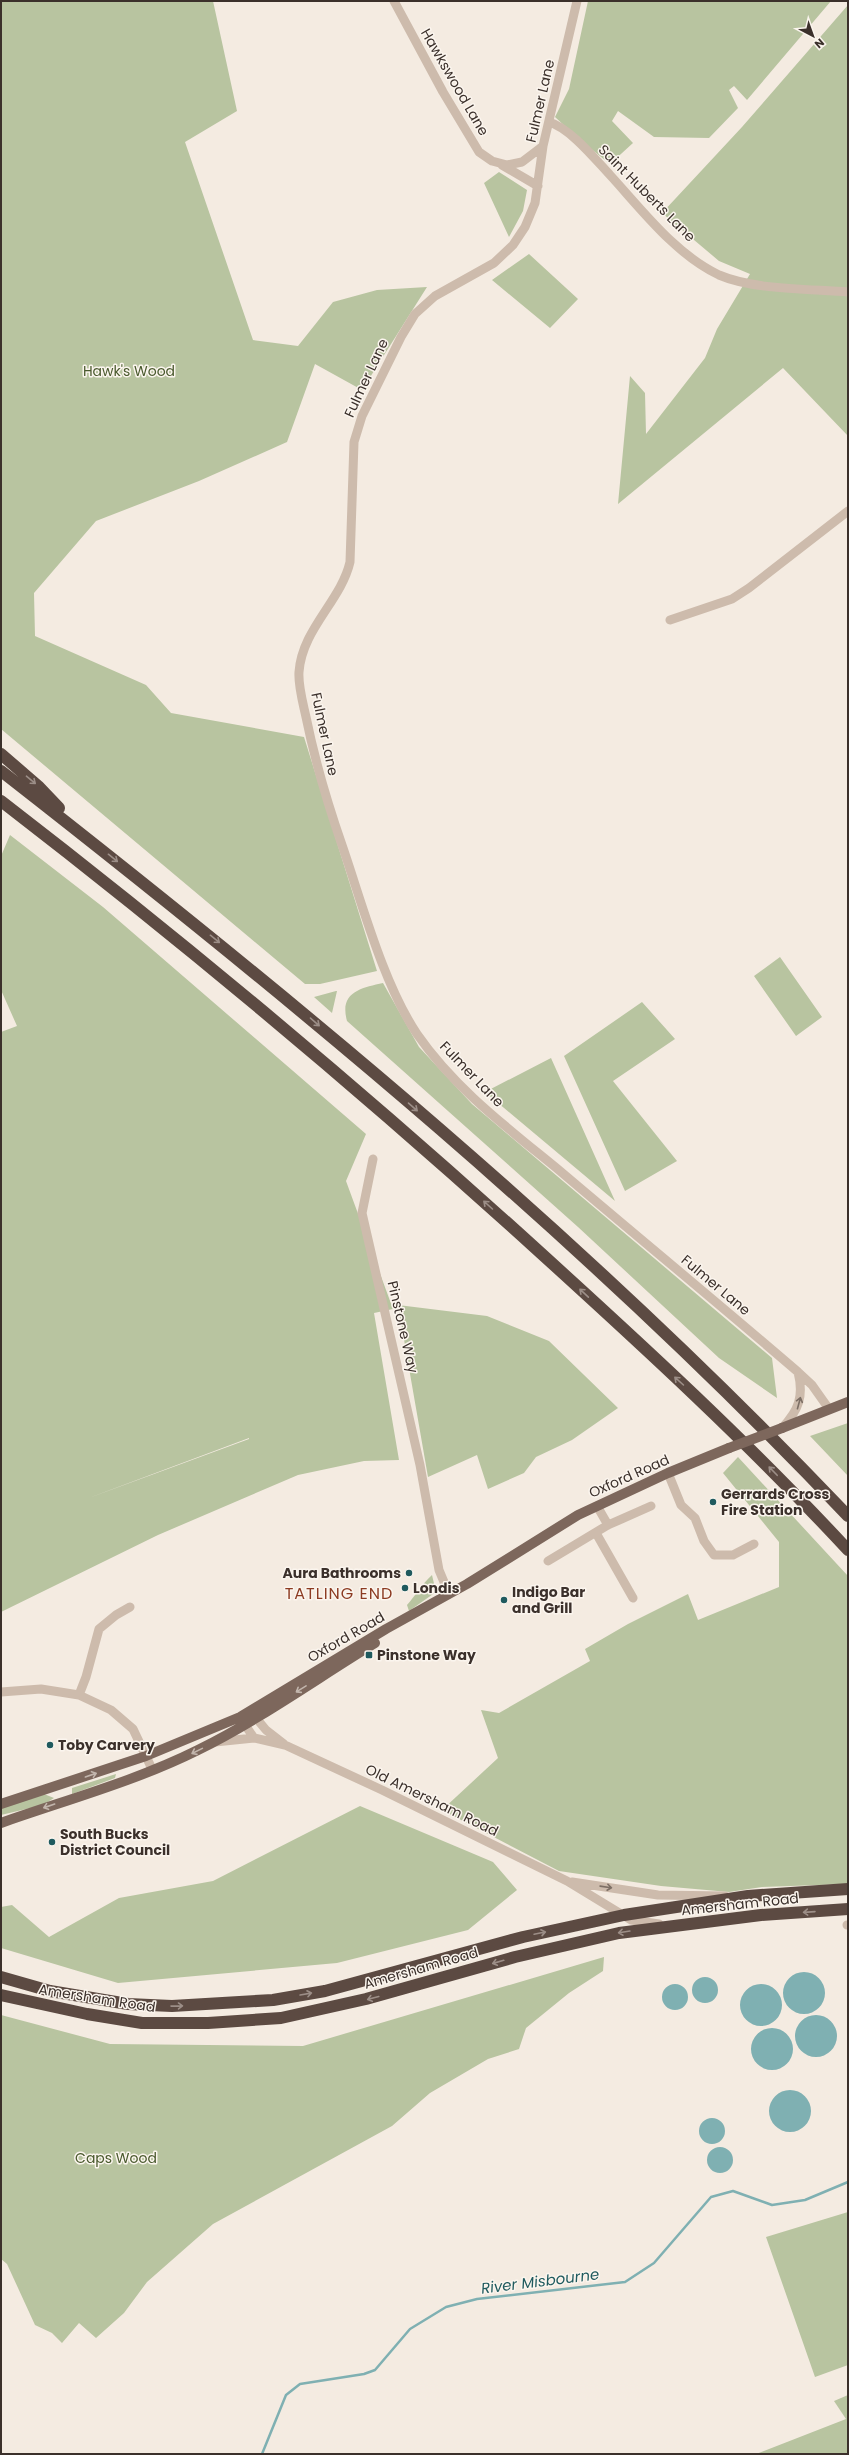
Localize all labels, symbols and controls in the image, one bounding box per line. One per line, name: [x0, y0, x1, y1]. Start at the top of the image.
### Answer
north arrow: [793, 16, 833, 56]
street label: Hawkswood Lane: [416, 25, 494, 140]
text: N: [811, 35, 828, 52]
street label: Fulmer Lane: [521, 57, 559, 145]
street label: Saint Huberts Lane: [594, 140, 700, 246]
street label: Fulmer Lane: [339, 335, 393, 421]
park label: Hawk's Wood: [83, 361, 175, 381]
street label: Fulmer Lane: [306, 691, 344, 778]
one-way arrow: [25, 775, 36, 784]
one-way arrow: [108, 853, 119, 862]
one-way arrow: [209, 935, 220, 944]
one-way arrow: [310, 1017, 320, 1026]
street label: Fulmer Lane: [435, 1037, 509, 1112]
one-way arrow: [408, 1102, 419, 1111]
one-way arrow: [483, 1201, 493, 1210]
street label: Fulmer Lane: [677, 1250, 755, 1320]
street label: Pinstone Way: [383, 1279, 423, 1375]
one-way arrow: [579, 1288, 589, 1298]
one-way arrow: [674, 1377, 685, 1386]
one-way arrow: [796, 1396, 803, 1409]
street label: Oxford Road: [586, 1449, 672, 1503]
one-way arrow: [768, 1466, 778, 1476]
place label: Gerrards Cross Fire Station: [721, 1484, 829, 1520]
marker: Gerrards Cross Fire Station: [708, 1497, 718, 1507]
place label: Aura Bathrooms: [282, 1563, 401, 1583]
marker: Aura Bathrooms: [404, 1568, 414, 1578]
place label: Londis: [413, 1578, 460, 1598]
district label: TATLING END: [285, 1582, 393, 1605]
place label: Indigo Bar and Grill: [512, 1582, 585, 1618]
marker: Londis: [400, 1583, 410, 1593]
marker: Indigo Bar and Grill: [499, 1595, 509, 1605]
street label: Oxford Road: [304, 1607, 388, 1667]
place label: Pinstone Way: [377, 1645, 476, 1665]
marker: Pinstone Way: [364, 1650, 374, 1660]
one-way arrow: [295, 1686, 307, 1694]
place label: Toby Carvery: [58, 1735, 155, 1755]
marker: Toby Carvery: [45, 1740, 55, 1750]
one-way arrow: [191, 1748, 203, 1755]
street label: Old Amersham Road: [362, 1759, 502, 1841]
one-way arrow: [85, 1770, 97, 1778]
one-way arrow: [43, 1803, 56, 1810]
place label: South Bucks District Council: [60, 1824, 170, 1860]
marker: South Bucks District Council: [47, 1837, 57, 1847]
one-way arrow: [599, 1883, 612, 1891]
street label: Amersham Road: [680, 1888, 800, 1920]
one-way arrow: [803, 1908, 816, 1915]
one-way arrow: [618, 1928, 631, 1936]
one-way arrow: [534, 1929, 547, 1937]
street label: Amersham Road: [361, 1942, 481, 1994]
one-way arrow: [492, 1959, 505, 1967]
street label: Amersham Road: [37, 1979, 157, 2017]
one-way arrow: [299, 1990, 312, 1998]
one-way arrow: [366, 1994, 379, 2002]
one-way arrow: [170, 2002, 183, 2009]
park label: Caps Wood: [75, 2148, 157, 2168]
water label: River Misbourne: [480, 2263, 600, 2299]

